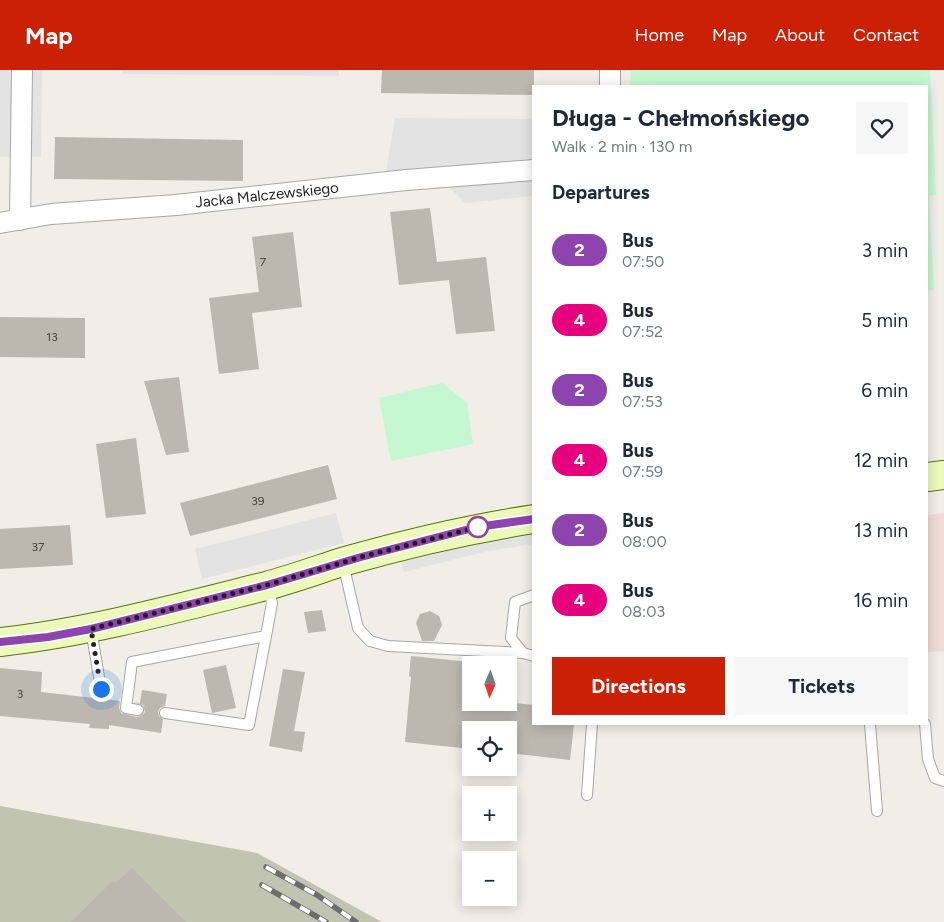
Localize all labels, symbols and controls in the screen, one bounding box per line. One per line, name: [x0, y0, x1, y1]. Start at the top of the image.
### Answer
text: Map: [25, 21, 73, 50]
text: Home: [635, 24, 684, 46]
text: Map: [712, 24, 747, 46]
text: About: [775, 24, 825, 46]
text: Contact: [853, 24, 919, 46]
button: heart: [856, 102, 908, 154]
text: Długa - Chełmońskiego: [552, 103, 810, 132]
text: Walk · 2 min · 130 m: [552, 137, 692, 156]
street label: Jacka Malczewskiego: [194, 178, 340, 211]
text: Departures: [552, 181, 650, 204]
text: Bus: [622, 229, 653, 252]
text: 2: [574, 239, 585, 261]
text: 3 min: [862, 239, 908, 262]
text: 07:50: [622, 252, 664, 271]
house number: 7: [260, 255, 267, 269]
text: Bus: [622, 299, 653, 322]
text: 4: [574, 309, 585, 331]
text: 5 min: [861, 309, 908, 332]
text: 07:52: [622, 322, 663, 341]
house number: 13: [46, 330, 58, 344]
text: Bus: [622, 369, 653, 392]
text: 2: [574, 379, 585, 401]
text: 6 min: [861, 379, 908, 402]
text: 07:53: [622, 392, 663, 411]
text: Bus: [622, 439, 653, 462]
text: 4: [574, 449, 585, 471]
text: 12 min: [854, 449, 908, 472]
text: 07:59: [622, 462, 663, 481]
house number: 39: [251, 494, 265, 508]
text: Bus: [622, 509, 653, 532]
unlabelled marker: [467, 516, 489, 538]
text: 2: [574, 519, 585, 541]
text: 13 min: [854, 519, 908, 542]
text: 08:00: [622, 532, 667, 551]
house number: 37: [32, 540, 45, 554]
text: Bus: [622, 579, 653, 602]
text: 4: [574, 589, 585, 611]
text: 16 min: [854, 589, 908, 612]
text: 08:03: [622, 602, 665, 621]
north arrow: [462, 656, 518, 711]
map controls: [462, 656, 517, 906]
button: Directions: [552, 657, 725, 715]
button: Tickets: [735, 657, 908, 715]
your location: [89, 677, 114, 702]
house number: 3: [17, 687, 23, 701]
button: locate: [462, 721, 517, 776]
button: +: [462, 786, 517, 841]
button: −: [462, 851, 517, 906]

